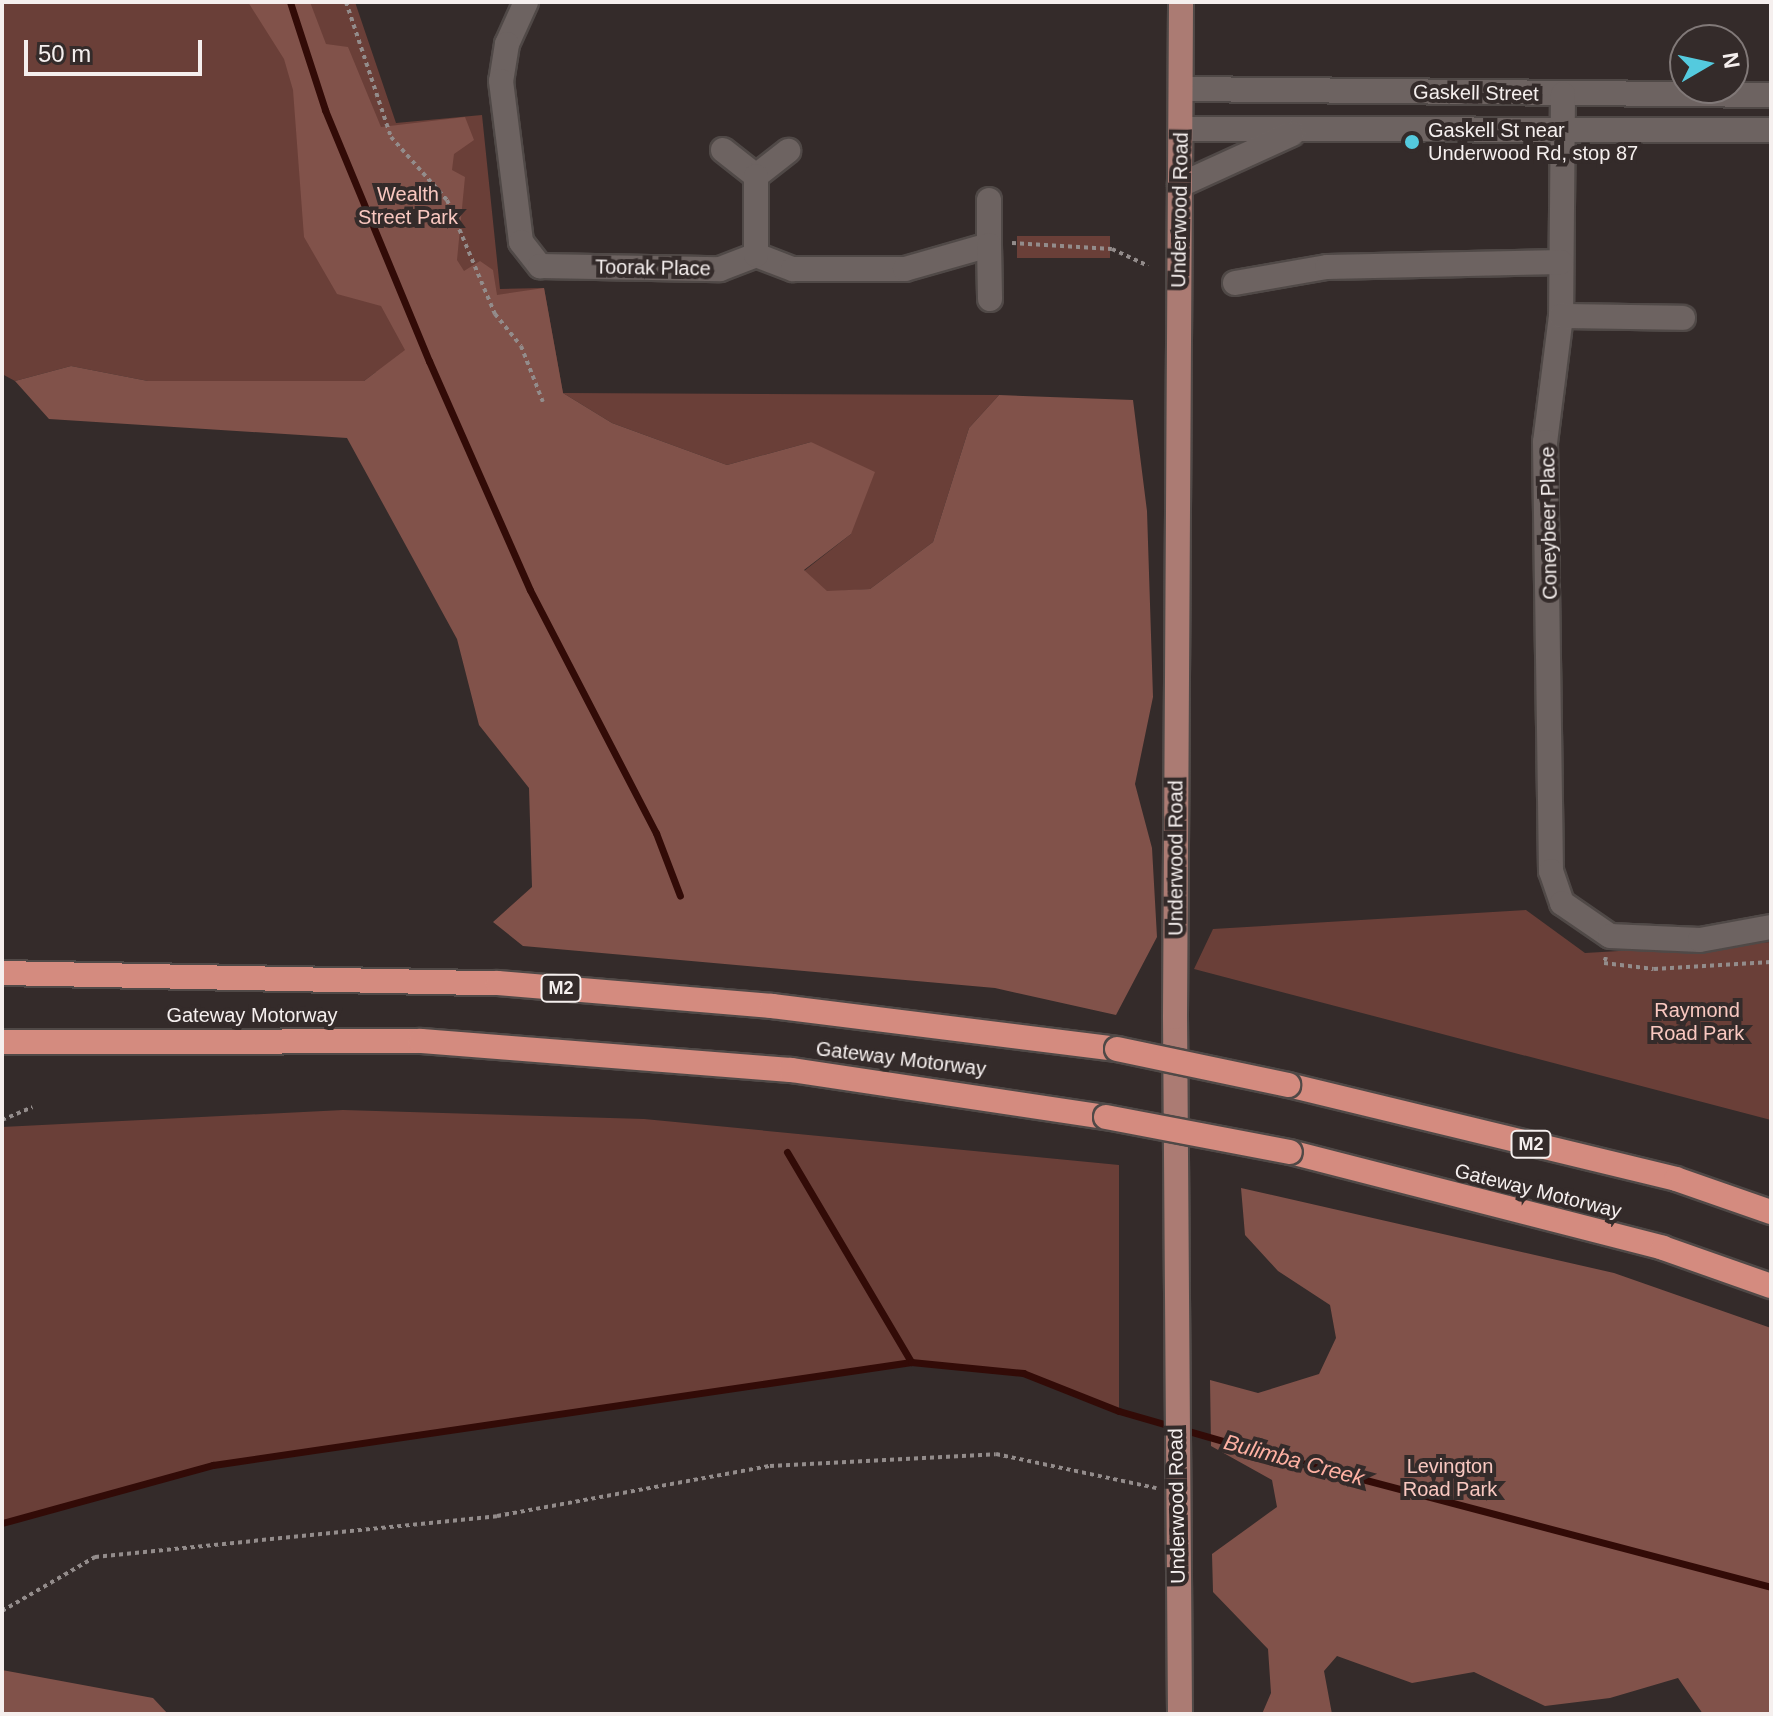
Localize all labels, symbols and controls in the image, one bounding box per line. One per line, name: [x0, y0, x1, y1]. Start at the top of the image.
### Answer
scale bar: [28, 24, 206, 74]
north arrow: [1669, 24, 1749, 104]
text: 50 m: [38, 40, 91, 67]
text: N: [1718, 51, 1745, 70]
street label: Gaskell Street: [1413, 80, 1539, 106]
place label: Gaskell St near Underwood Rd, stop 87: [1428, 118, 1638, 165]
street label: Underwood Road: [1167, 132, 1193, 288]
marker: Gaskell St near Underwood Rd, stop 87: [1403, 133, 1421, 151]
park label: Wealth Street Park: [358, 183, 458, 230]
street label: Toorak Place: [595, 255, 711, 281]
street label: Coneybeer Place: [1536, 446, 1562, 600]
street label: Underwood Road: [1164, 780, 1188, 936]
road number: M2: [539, 974, 583, 1002]
park label: Raymond Road Park: [1650, 998, 1744, 1045]
street label: Gateway Motorway: [166, 1003, 338, 1027]
street label: Gateway Motorway: [815, 1037, 987, 1081]
road number: M2: [1509, 1130, 1553, 1158]
street label: Gateway Motorway: [1452, 1159, 1624, 1223]
street label: Underwood Road: [1164, 1428, 1190, 1584]
water label: Bulimba Creek: [1221, 1429, 1367, 1491]
park label: Levington Road Park: [1403, 1454, 1497, 1501]

